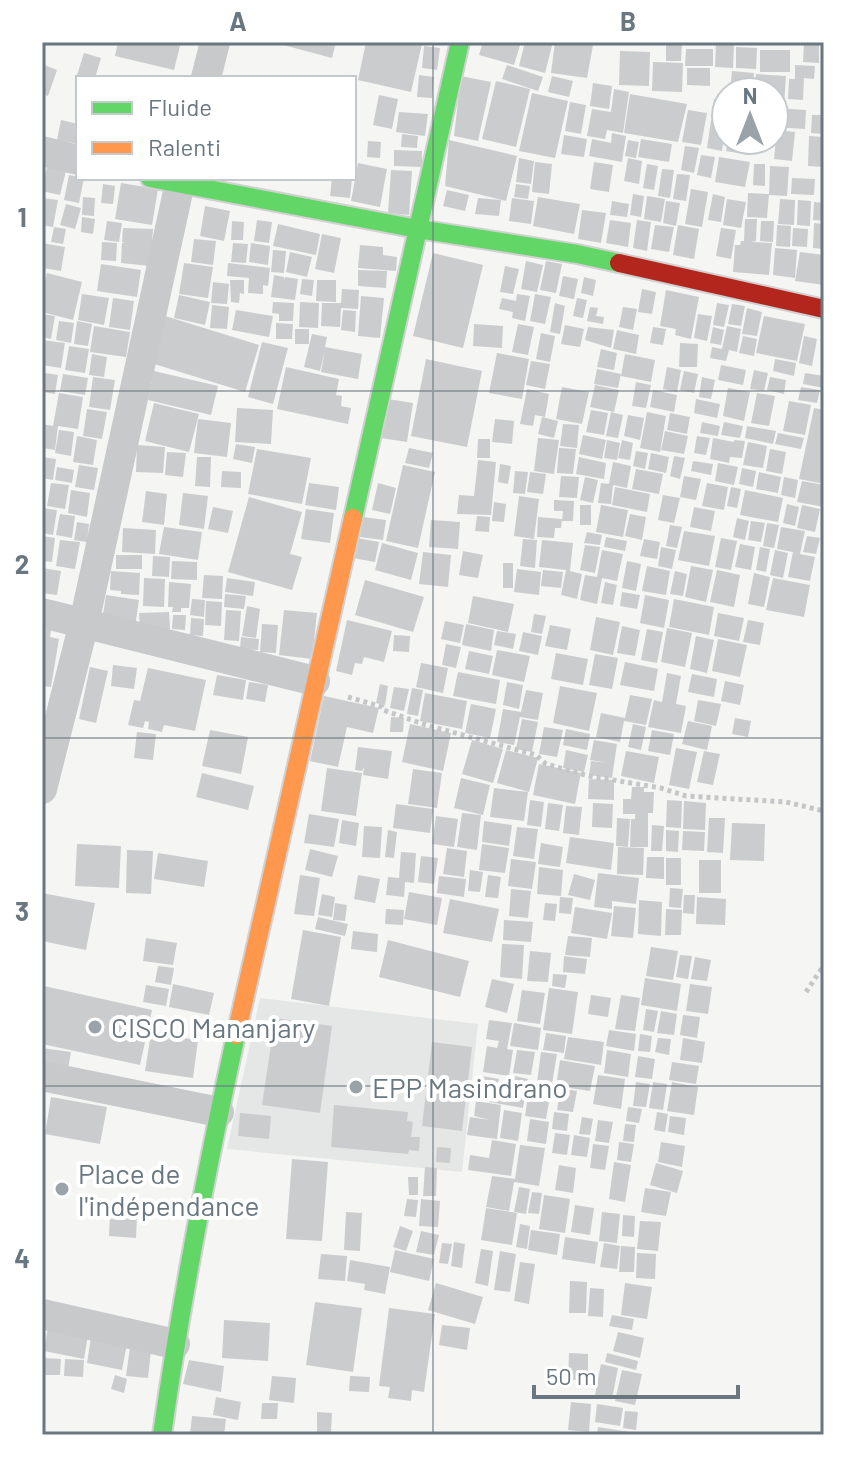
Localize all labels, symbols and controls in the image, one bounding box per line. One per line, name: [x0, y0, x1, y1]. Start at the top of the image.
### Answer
text: A: [229, 5, 247, 36]
text: B: [620, 5, 636, 36]
legend: [76, 76, 356, 180]
north arrow: [710, 76, 790, 156]
text: N: [743, 82, 757, 108]
text: Fluide: [148, 92, 212, 121]
text: Ralenti: [148, 132, 221, 161]
text: 1: [17, 201, 27, 232]
text: 2: [15, 548, 29, 579]
text: 3: [15, 895, 29, 926]
place label: CISCO Mananjary: [111, 1010, 316, 1044]
marker: CISCO Mananjary: [86, 1018, 104, 1036]
place label: EPP Masindrano: [372, 1070, 567, 1104]
marker: EPP Masindrano: [347, 1078, 365, 1096]
place label: Place de l'indépendance: [78, 1156, 259, 1222]
marker: Place de l'indépendance: [53, 1180, 71, 1198]
text: 4: [14, 1242, 30, 1273]
scale bar: [534, 1349, 738, 1399]
text: 50 m: [546, 1361, 597, 1390]

